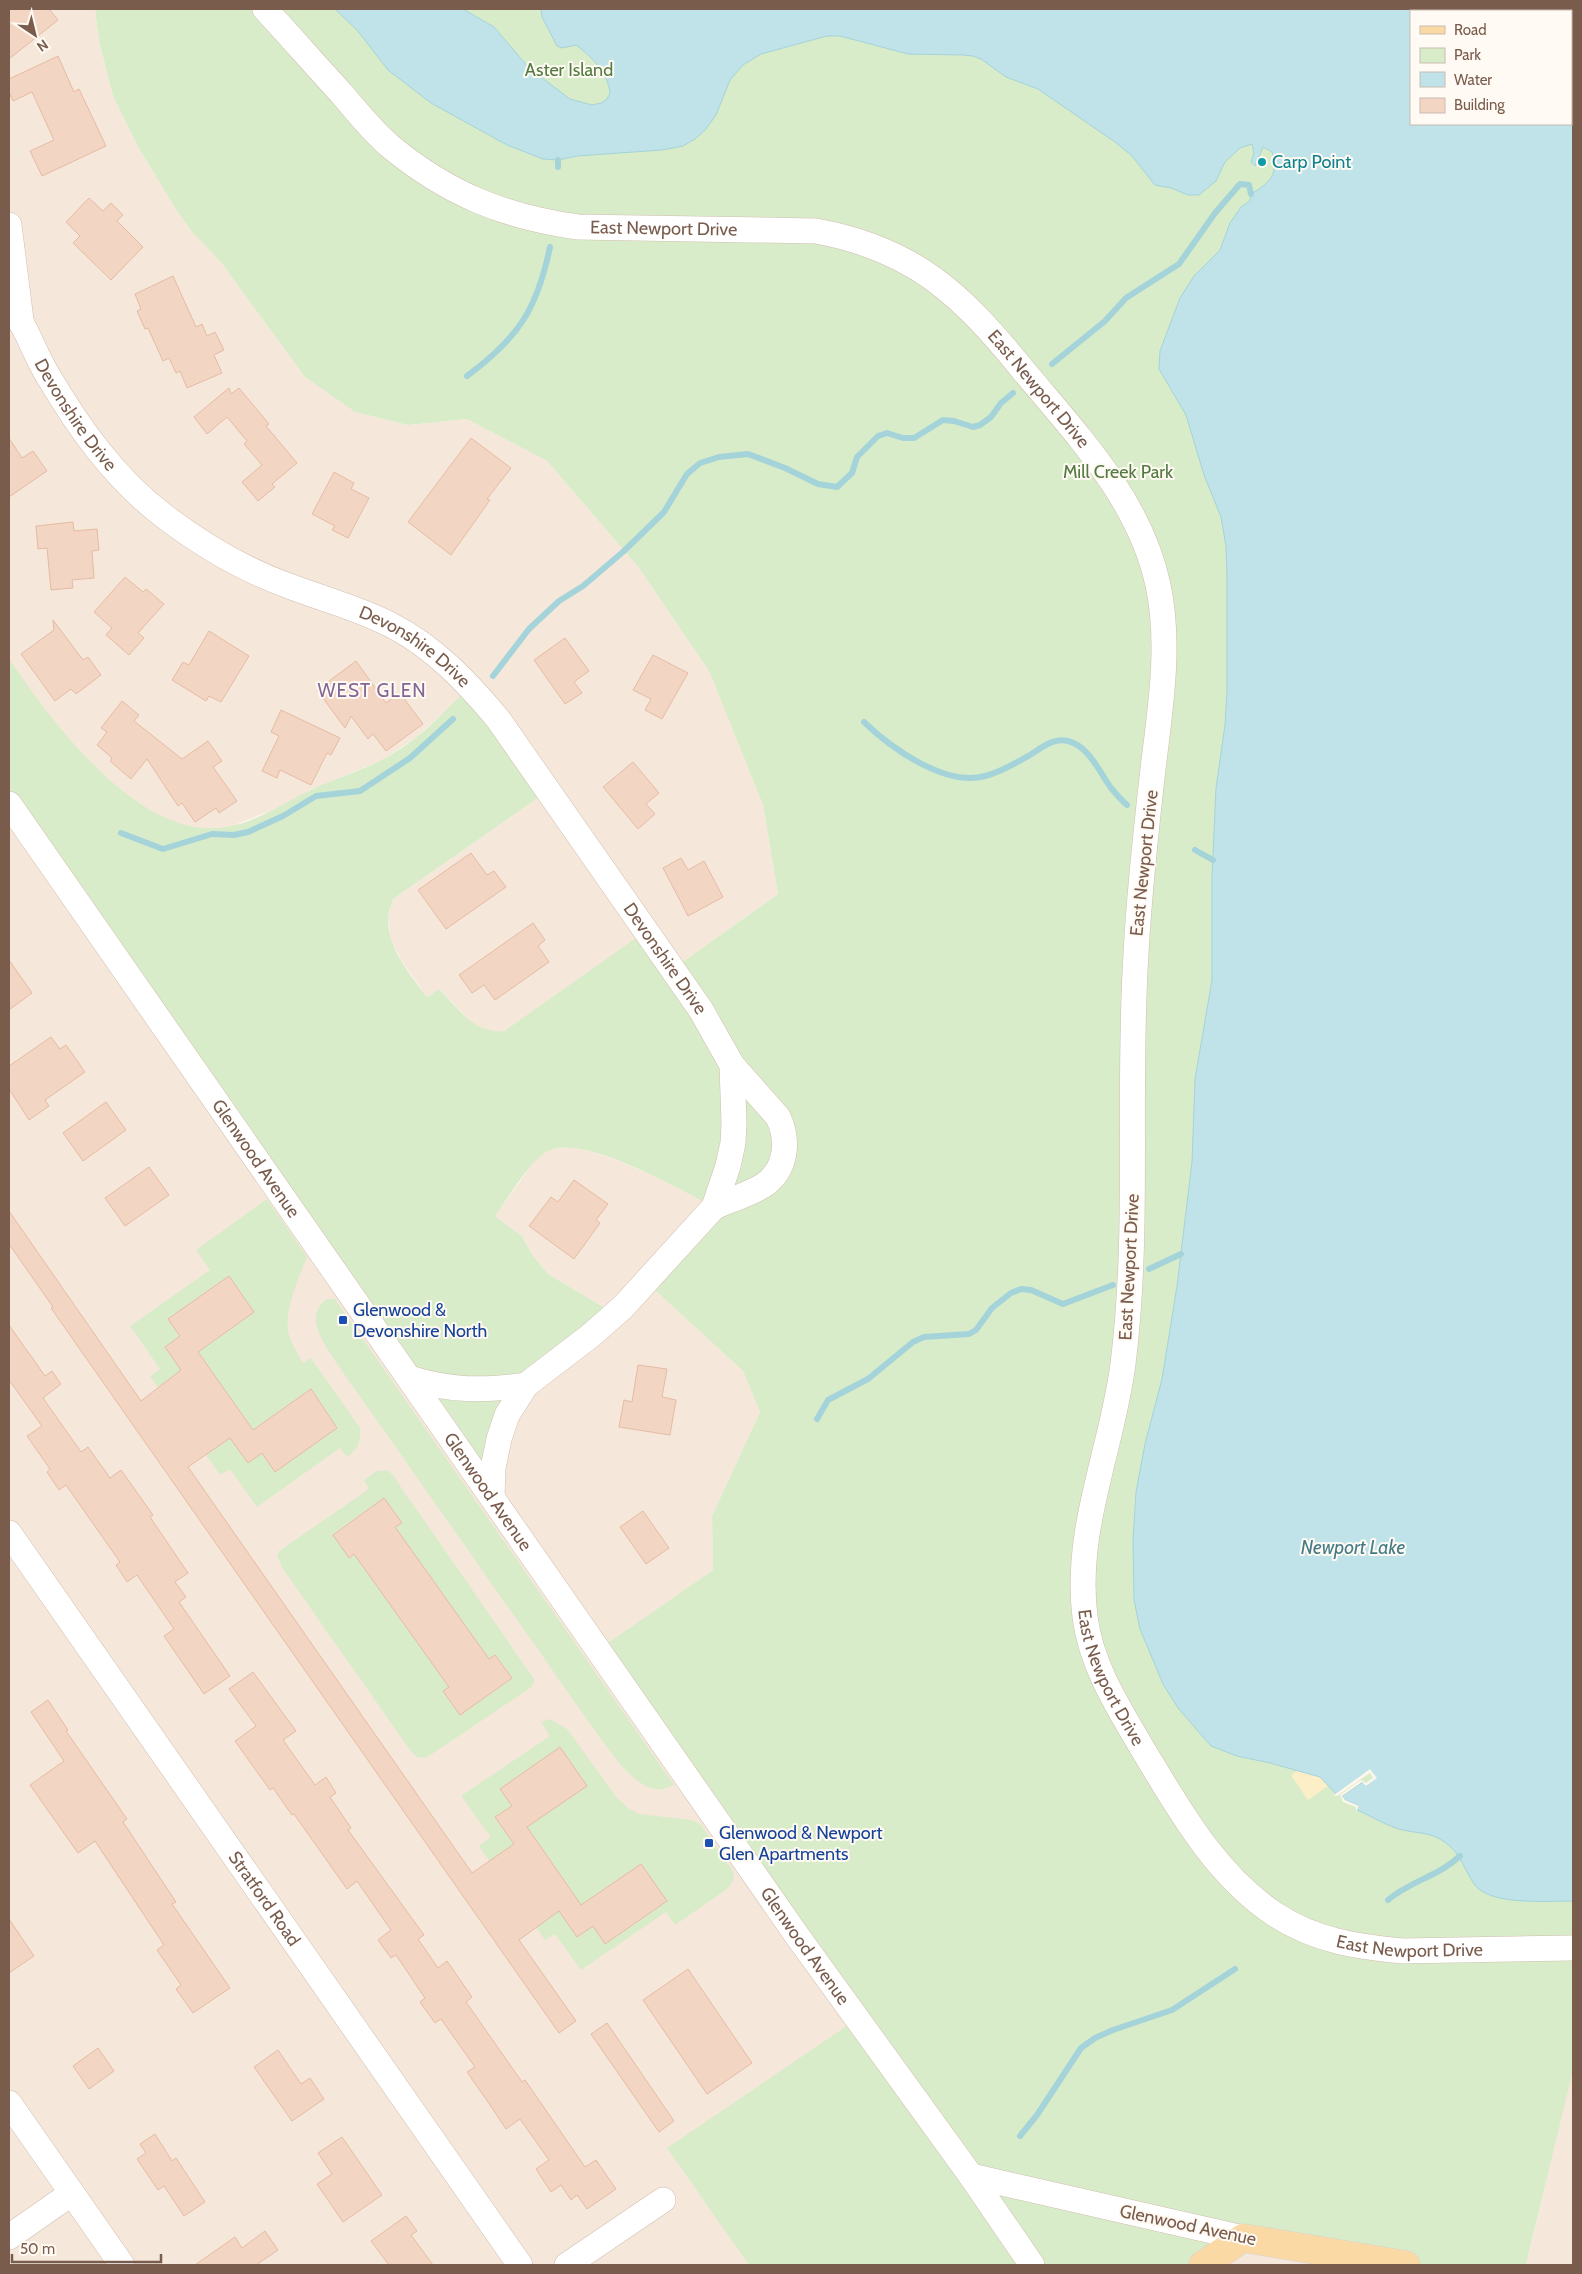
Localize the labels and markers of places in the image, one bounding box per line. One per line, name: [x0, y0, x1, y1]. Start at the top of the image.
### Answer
place label: Carp Point: [1272, 151, 1351, 173]
marker: Carp Point: [1256, 156, 1268, 168]
place label: Glenwood & Devonshire North: [353, 1299, 487, 1342]
marker: Glenwood & Devonshire North: [337, 1314, 349, 1326]
place label: Glenwood & Newport Glen Apartments: [719, 1822, 883, 1865]
marker: Glenwood & Newport Glen Apartments: [703, 1837, 715, 1849]

